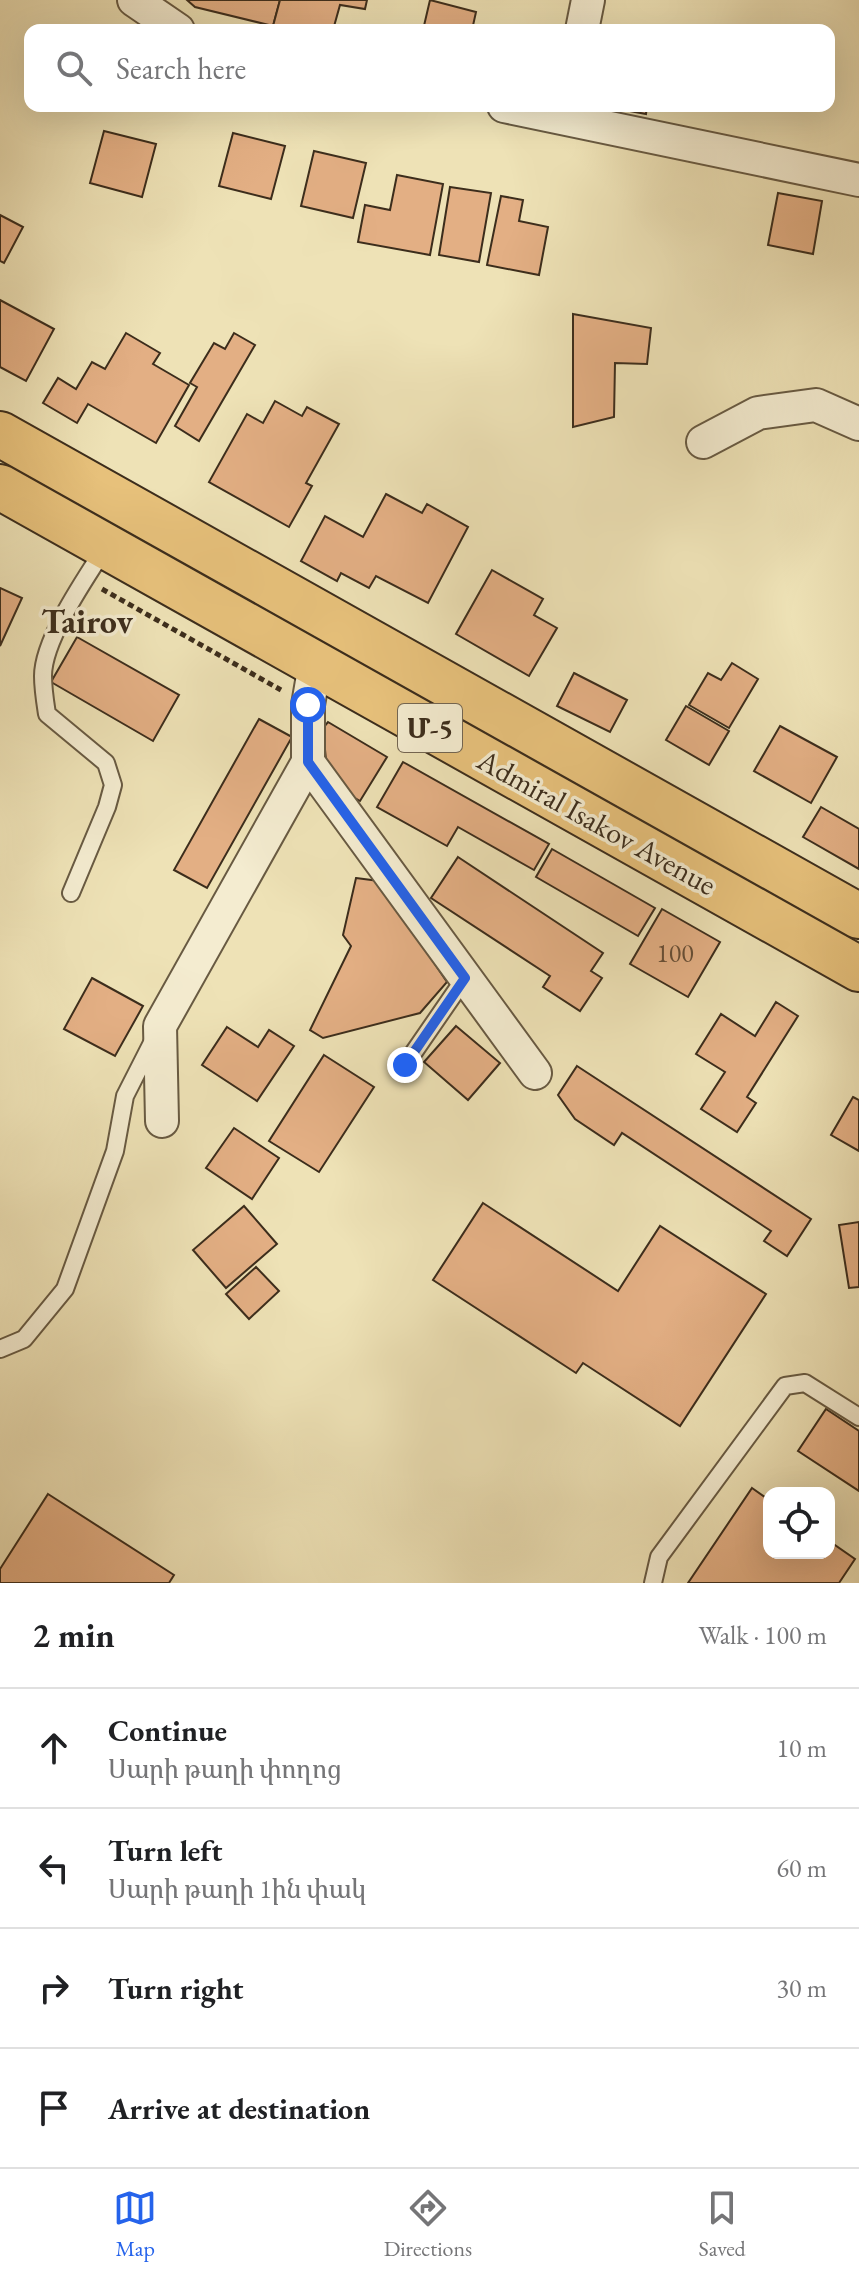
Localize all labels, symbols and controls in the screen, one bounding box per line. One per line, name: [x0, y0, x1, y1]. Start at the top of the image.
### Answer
search box: [24, 24, 835, 112]
icon: search: [52, 46, 96, 90]
text: Search here: [116, 49, 246, 88]
district label: Tairov: [41, 599, 133, 643]
route start: [290, 687, 326, 723]
road number: Մ-5: [398, 704, 462, 752]
street label: Admiral Isakov Avenue: [470, 740, 723, 904]
house number: 100: [656, 936, 694, 970]
route end: [387, 1047, 423, 1083]
map controls: [763, 1487, 835, 1559]
button: locate: [763, 1487, 835, 1559]
text: 2 min: [32, 1613, 115, 1657]
text: Walk · 100 m: [699, 1618, 827, 1652]
text: Continue: [108, 1711, 227, 1750]
icon: ahead: [32, 1726, 76, 1770]
text: 10 m: [777, 1731, 827, 1765]
text: Սարի թաղի փողոց: [108, 1752, 342, 1786]
text: Turn left: [108, 1831, 222, 1870]
icon: left: [32, 1846, 76, 1890]
text: 60 m: [777, 1851, 827, 1885]
text: Սարի թաղի 1ին փակ: [108, 1872, 366, 1906]
icon: right: [32, 1966, 76, 2010]
text: Turn right: [108, 1969, 244, 2008]
text: 30 m: [777, 1971, 827, 2005]
icon: arrive: [32, 2086, 76, 2130]
text: Arrive at destination: [108, 2089, 370, 2128]
tab: Map: [113, 2186, 157, 2263]
tab: Directions: [384, 2186, 472, 2263]
tab: Saved: [699, 2186, 746, 2263]

